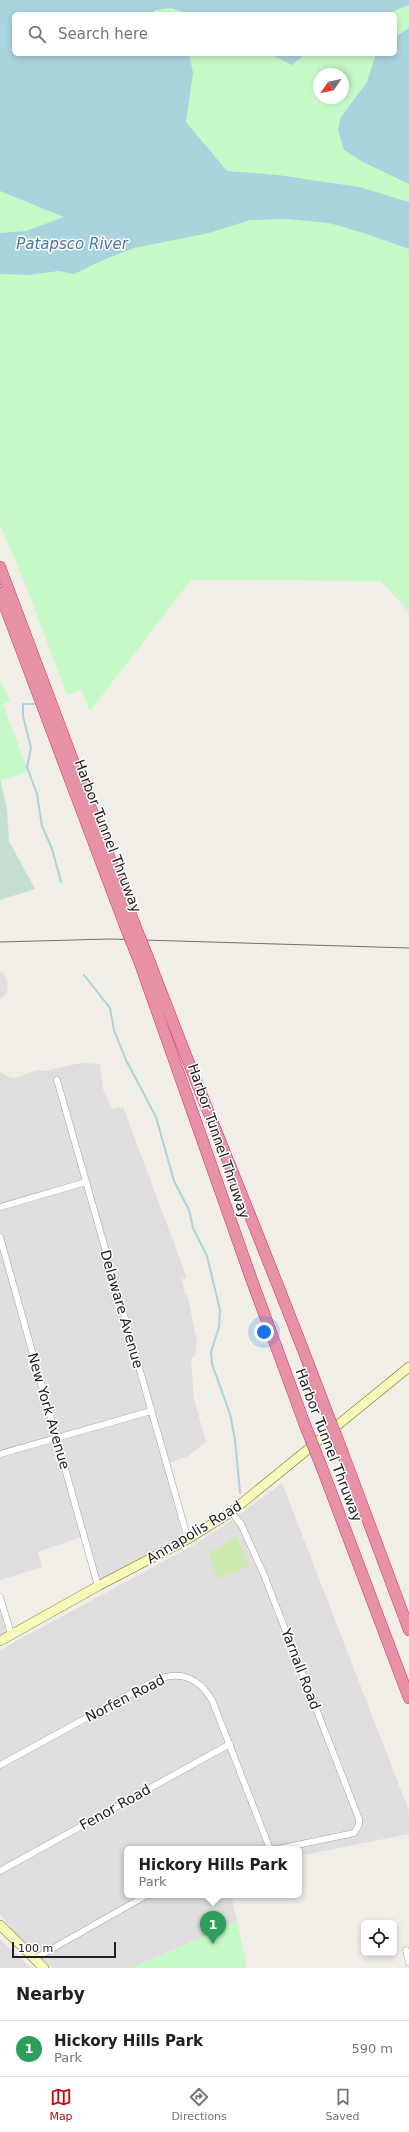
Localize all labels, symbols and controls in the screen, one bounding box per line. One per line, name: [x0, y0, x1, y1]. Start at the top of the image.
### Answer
search box: [12, 12, 397, 56]
icon: search: [26, 23, 48, 45]
text: Search here: [58, 25, 148, 43]
north arrow: [313, 68, 349, 104]
water label: Patapsco River: [16, 235, 129, 253]
street label: Harbor Tunnel Thruway: [71, 757, 145, 915]
street label: Harbor Tunnel Thruway: [185, 1061, 253, 1221]
street label: Delaware Avenue: [97, 1248, 147, 1370]
your location: [254, 1322, 274, 1342]
street label: New York Avenue: [25, 1351, 73, 1471]
street label: Harbor Tunnel Thruway: [292, 1366, 366, 1524]
street label: Annapolis Road: [144, 1497, 244, 1567]
street label: Yarnall Road: [278, 1625, 324, 1712]
street label: Norfen Road: [83, 1671, 167, 1725]
street label: Fenor Road: [77, 1781, 153, 1833]
popup: [124, 1846, 302, 1898]
text: Hickory Hills Park: [138, 1856, 288, 1874]
text: Park: [138, 1874, 167, 1889]
pin: 1: [200, 1911, 226, 1944]
map controls: [361, 1920, 397, 1956]
button: locate: [361, 1920, 397, 1956]
scale bar: [12, 1940, 116, 1959]
text: 100 m: [18, 1942, 53, 1955]
text: Nearby: [16, 1984, 85, 2004]
text: Hickory Hills Park: [54, 2032, 203, 2050]
text: 1: [24, 2041, 34, 2056]
text: 590 m: [351, 2041, 393, 2056]
text: Park: [54, 2050, 82, 2065]
tab: Map: [49, 2086, 73, 2123]
tab: Directions: [171, 2086, 227, 2123]
tab: Saved: [326, 2086, 360, 2123]

